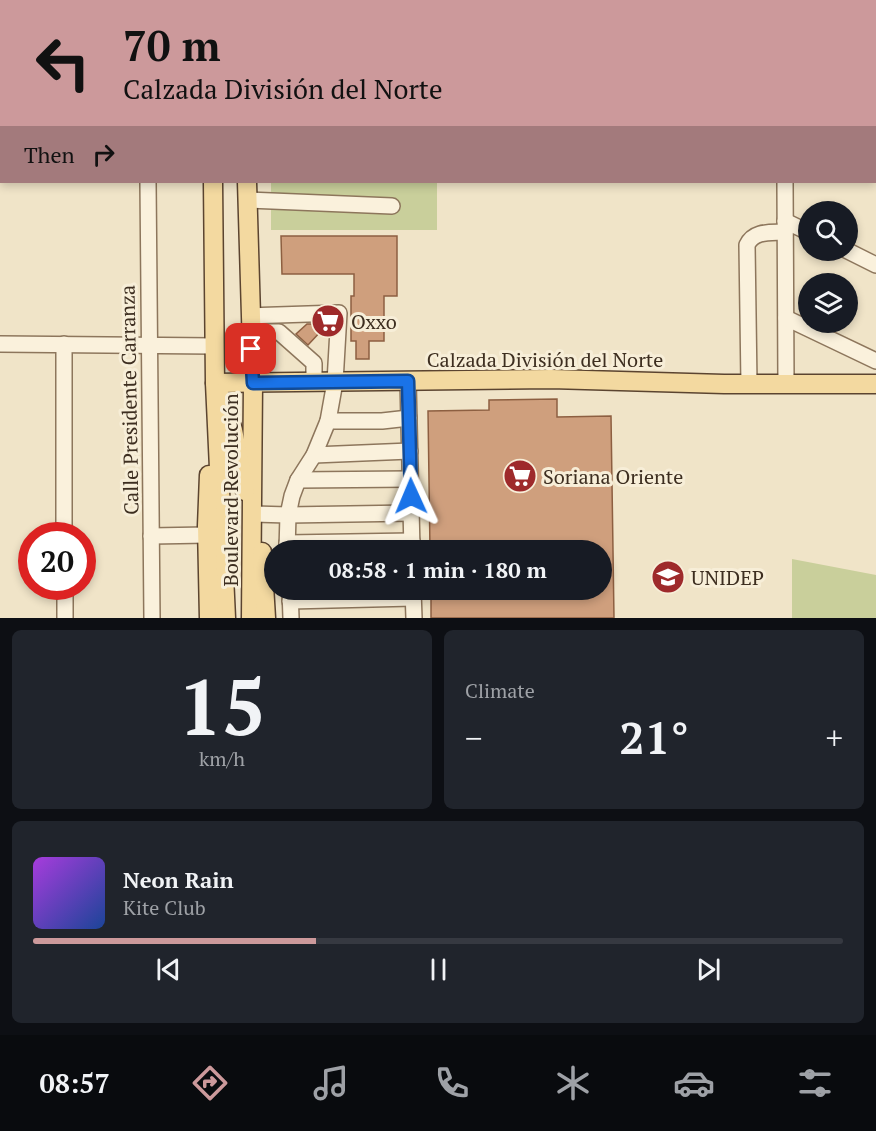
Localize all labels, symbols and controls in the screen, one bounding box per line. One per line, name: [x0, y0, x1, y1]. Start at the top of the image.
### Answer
text: 70 m: [123, 17, 221, 73]
icon: left: [24, 24, 102, 102]
text: Calzada División del Norte: [123, 71, 442, 107]
icon: right: [87, 138, 120, 171]
text: Then: [24, 140, 75, 169]
map controls: [798, 201, 858, 333]
button: search: [798, 201, 858, 261]
button: layers: [798, 273, 858, 333]
street label: Calle Presidente Carranza: [113, 285, 145, 515]
supermarket icon: Oxxo: [310, 303, 346, 339]
place label: Oxxo: [351, 308, 397, 335]
pin: [225, 323, 276, 374]
icon: arrive: [234, 332, 267, 365]
street label: Calzada División del Norte: [427, 346, 663, 373]
street label: Boulevard Revolución: [217, 393, 244, 587]
supermarket icon: Soriana Oriente: [502, 458, 538, 494]
place label: Soriana Oriente: [543, 463, 683, 490]
position arrow: [379, 464, 443, 528]
speed limit sign: 20: [18, 522, 96, 600]
text: 08:58 · 1 min · 180 m: [329, 555, 547, 584]
school or university icon: UNIDEP: [650, 559, 686, 595]
place label: UNIDEP: [691, 564, 764, 591]
text: 15: [178, 654, 266, 757]
text: Climate: [465, 677, 535, 704]
text: 21°: [619, 707, 689, 767]
text: −: [465, 716, 483, 759]
text: +: [825, 716, 843, 759]
text: km/h: [199, 745, 245, 772]
text: Neon Rain: [123, 865, 234, 894]
text: Kite Club: [123, 894, 206, 921]
icon: previous: [152, 953, 185, 986]
icon: pause: [422, 953, 455, 986]
icon: next: [692, 953, 725, 986]
icon: directions: [189, 1062, 231, 1104]
icon: music: [310, 1062, 352, 1104]
icon: phone: [431, 1062, 473, 1104]
icon: climate: [552, 1062, 594, 1104]
icon: car: [673, 1062, 715, 1104]
icon: filters: [794, 1062, 836, 1104]
text: 08:57: [40, 1065, 110, 1101]

